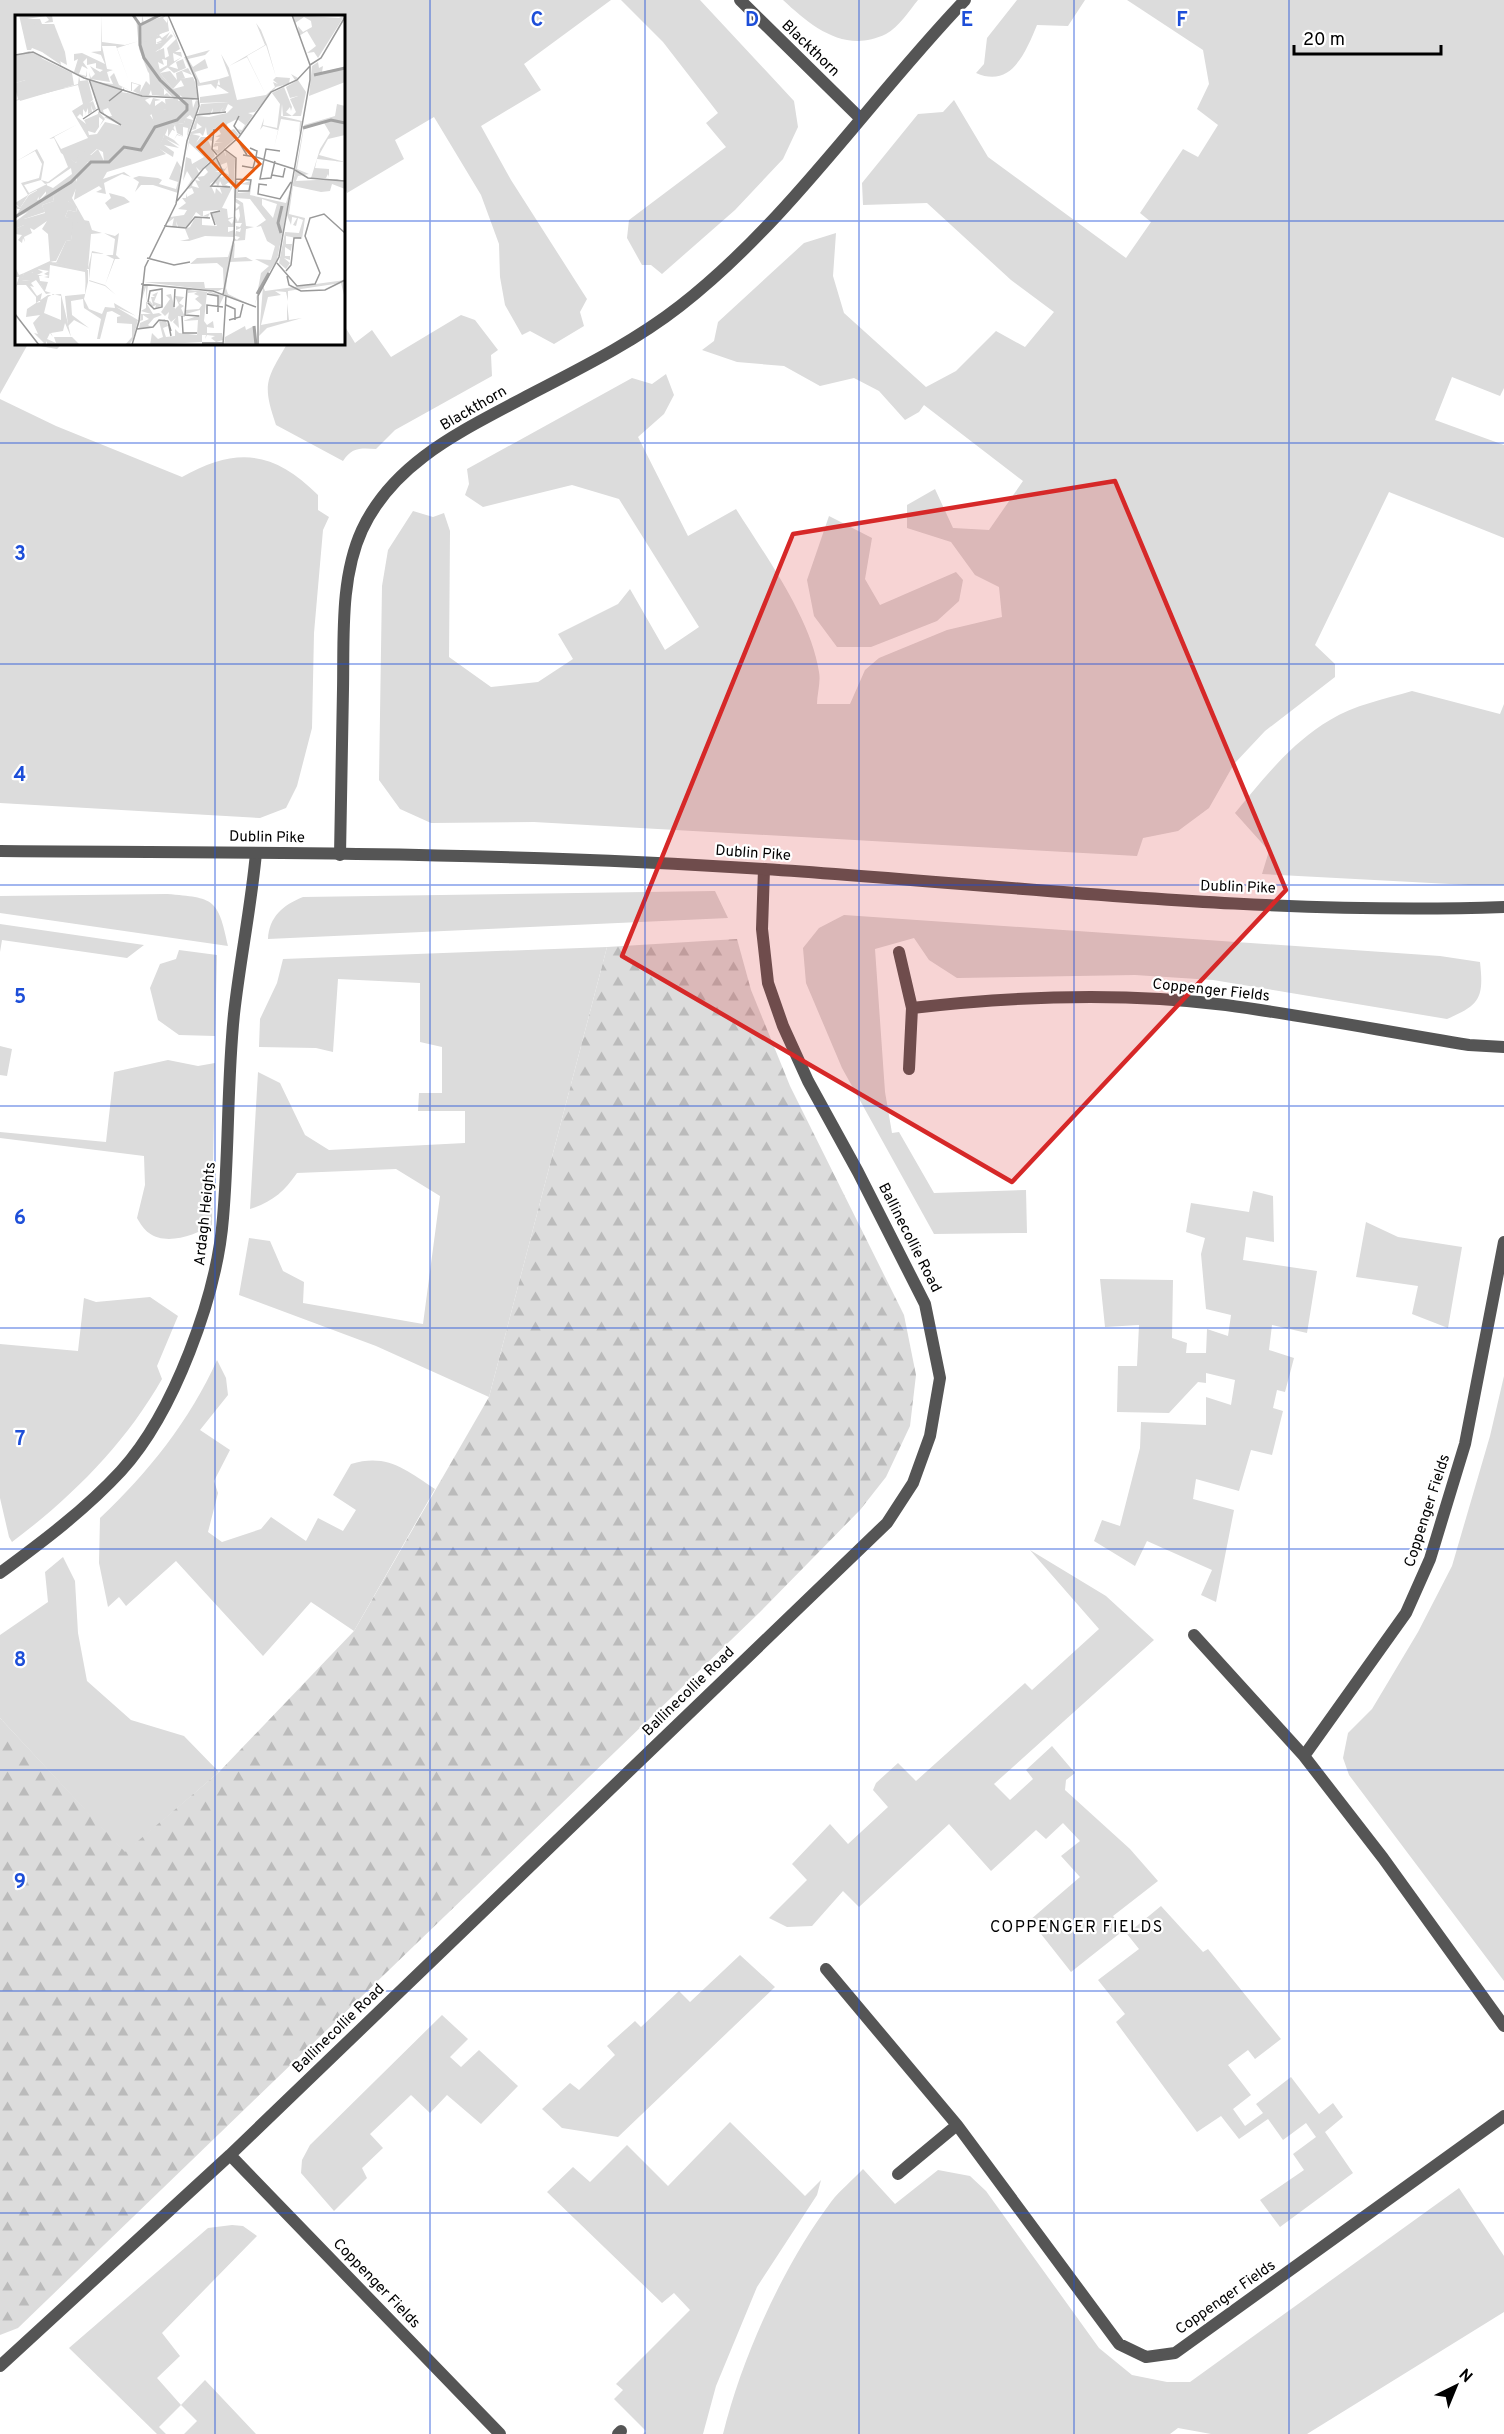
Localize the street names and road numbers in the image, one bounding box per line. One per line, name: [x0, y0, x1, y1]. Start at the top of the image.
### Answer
street label: Blackthorn: [777, 17, 843, 81]
street label: Blackthorn: [437, 382, 511, 436]
street label: Dublin Pike: [229, 828, 305, 848]
street label: Dublin Pike: [715, 842, 791, 866]
street label: Dublin Pike: [1200, 877, 1276, 899]
street label: Coppenger Fields: [1151, 975, 1271, 1007]
street label: Ardagh Heights: [191, 1161, 221, 1267]
street label: Ballinecollie Road: [873, 1180, 945, 1296]
street label: Coppenger Fields: [1401, 1452, 1455, 1570]
street label: Ballinecollie Road: [639, 1643, 739, 1741]
street label: Ballinecollie Road: [289, 1980, 389, 2078]
street label: Coppenger Fields: [328, 2235, 424, 2333]
street label: Coppenger Fields: [1172, 2256, 1280, 2340]

